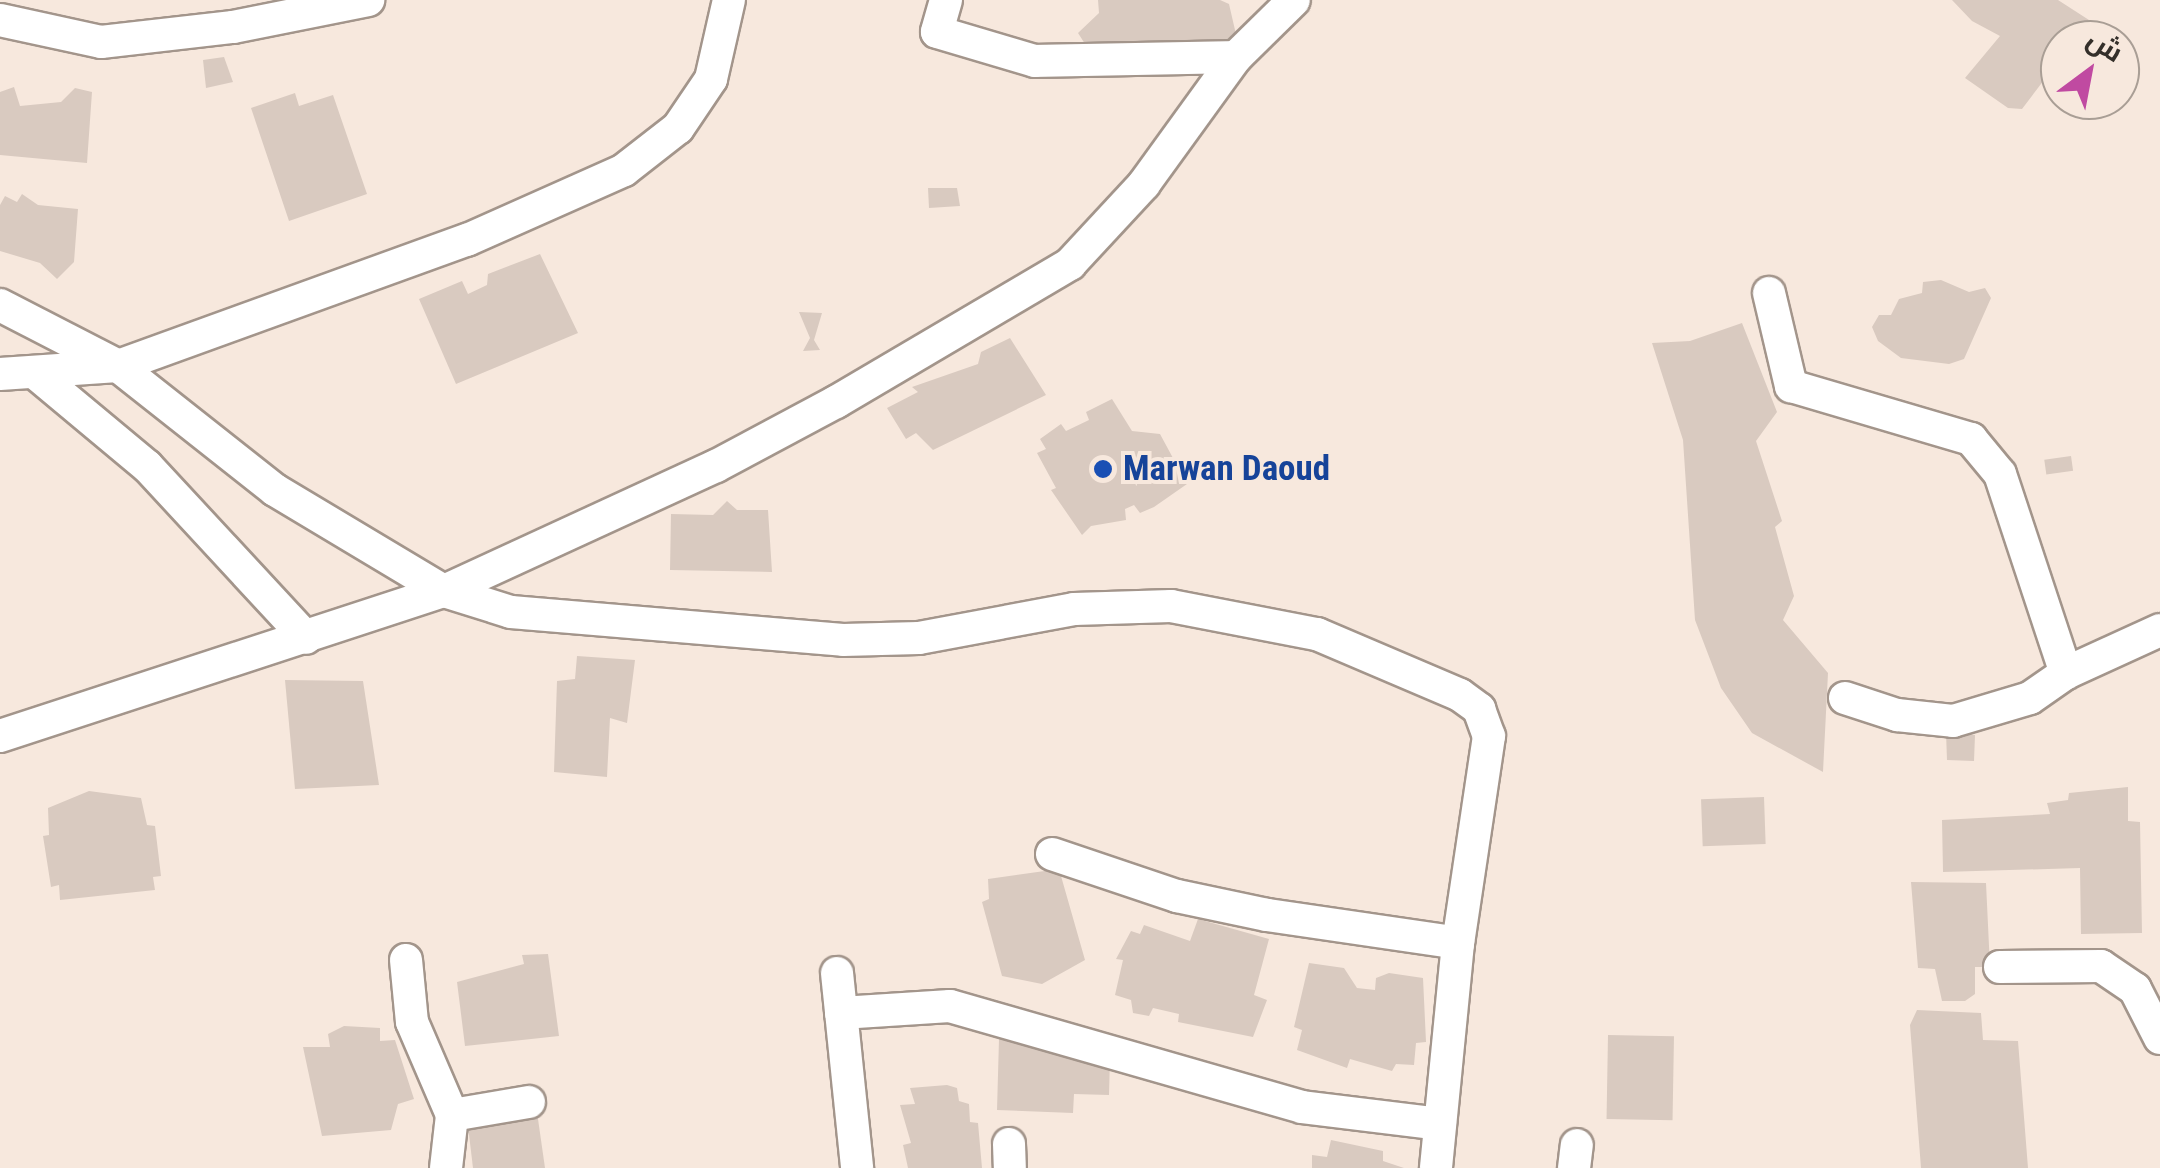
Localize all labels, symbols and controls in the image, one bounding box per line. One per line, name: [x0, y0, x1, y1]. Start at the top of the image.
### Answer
north arrow: [2040, 20, 2140, 120]
text: ش: [2081, 22, 2129, 69]
place label: Marwan Daoud: [1123, 448, 1330, 490]
marker: Marwan Daoud: [1092, 458, 1114, 480]

